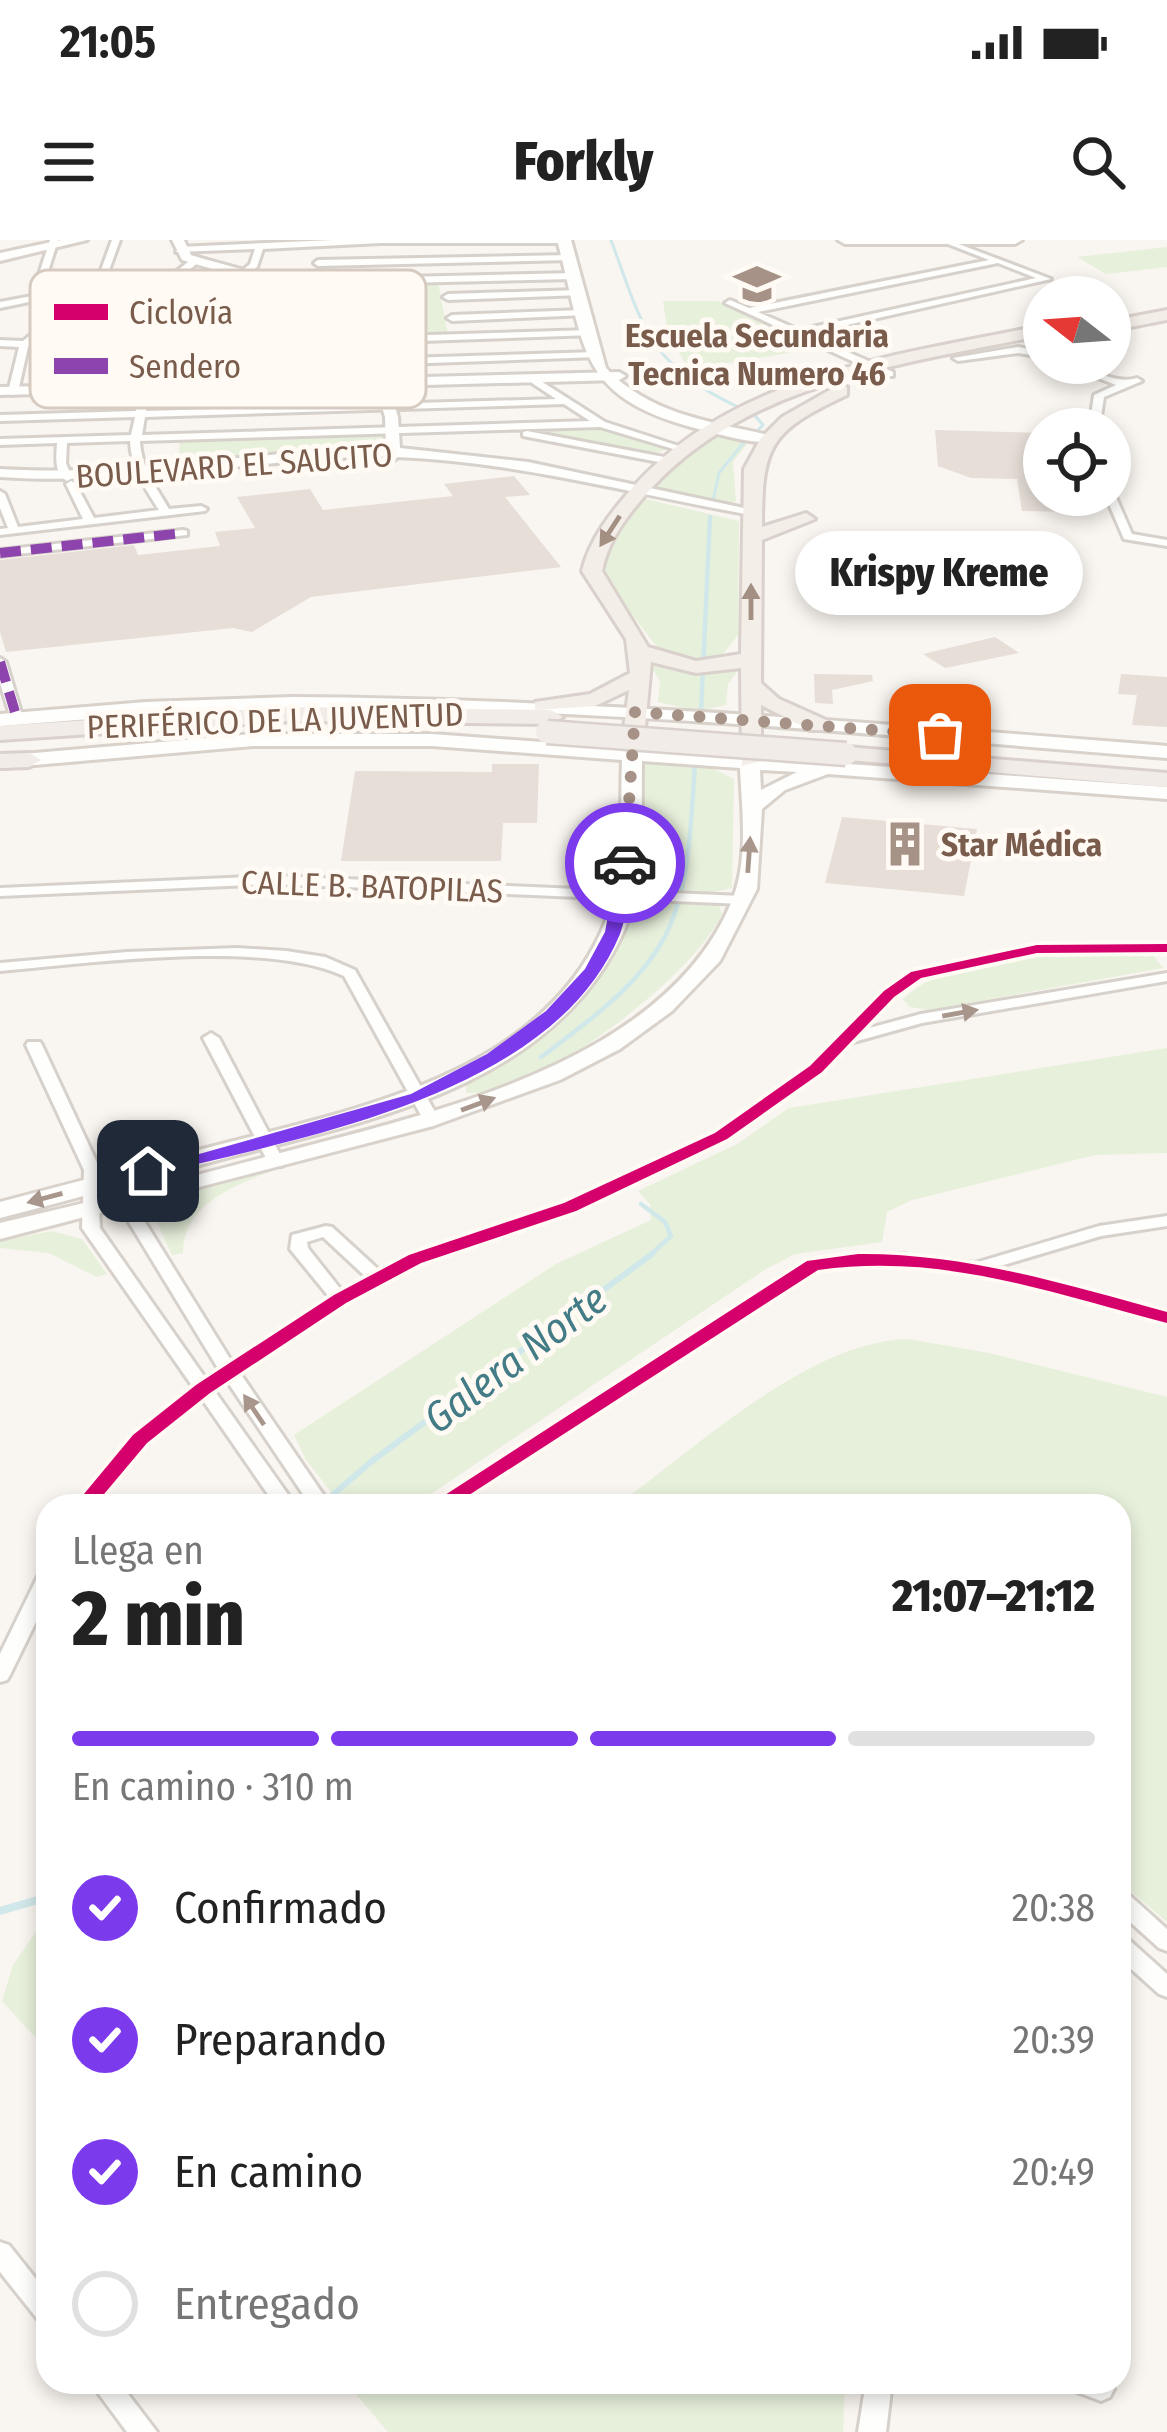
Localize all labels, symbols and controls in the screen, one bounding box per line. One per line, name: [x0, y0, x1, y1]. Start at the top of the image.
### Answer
text: 21:05: [60, 15, 156, 69]
icon: menu: [36, 129, 102, 195]
icon: search: [1065, 129, 1131, 195]
text: Forkly: [514, 130, 653, 194]
school or university icon: Escuela Secundaria Tecnica Numero 46: [732, 259, 782, 309]
legend: [30, 270, 426, 408]
north arrow: [1023, 276, 1131, 384]
map controls: [1023, 276, 1131, 516]
text: Ciclovía: [129, 293, 233, 333]
place label: Escuela Secundaria Tecnica Numero 46: [625, 316, 889, 394]
text: Sendero: [129, 347, 241, 387]
button: locate: [1023, 408, 1131, 516]
street label: BOULEVARD EL SAUCITO: [74, 435, 394, 497]
one-way arrow: [600, 515, 622, 548]
callout: Krispy Kreme: [796, 531, 1084, 615]
text: Krispy Kreme: [830, 550, 1048, 596]
one-way arrow: [741, 582, 761, 620]
pin: [889, 684, 991, 786]
street label: PERIFÉRICO DE LA JUVENTUD: [86, 694, 464, 748]
icon: bag: [907, 702, 973, 768]
courier: [565, 803, 685, 923]
building icon: Star Médica: [880, 819, 930, 869]
place label: Star Médica: [941, 825, 1102, 865]
icon: car: [592, 830, 658, 896]
one-way arrow: [740, 836, 759, 873]
street label: CALLE B. BATOPILAS: [240, 862, 504, 912]
one-way arrow: [941, 1003, 979, 1021]
one-way arrow: [460, 1094, 496, 1112]
pin: [97, 1120, 199, 1222]
icon: home: [115, 1138, 181, 1204]
one-way arrow: [26, 1189, 63, 1208]
water label: Galera Norte: [414, 1274, 617, 1444]
one-way arrow: [244, 1393, 266, 1426]
text: Llega en: [72, 1528, 204, 1574]
text: 21:07–21:12: [892, 1569, 1095, 1623]
text: 2 min: [72, 1572, 245, 1666]
text: En camino · 310 m: [72, 1764, 354, 1810]
icon: check: [72, 1875, 138, 1941]
text: Confirmado: [174, 1881, 387, 1935]
text: 20:38: [1012, 1885, 1095, 1931]
icon: check: [72, 2007, 138, 2073]
text: Preparando: [174, 2013, 387, 2067]
text: 20:39: [1013, 2017, 1095, 2063]
icon: check: [72, 2139, 138, 2205]
text: En camino: [174, 2145, 363, 2199]
text: 20:49: [1012, 2149, 1095, 2195]
text: Entregado: [174, 2277, 360, 2331]

